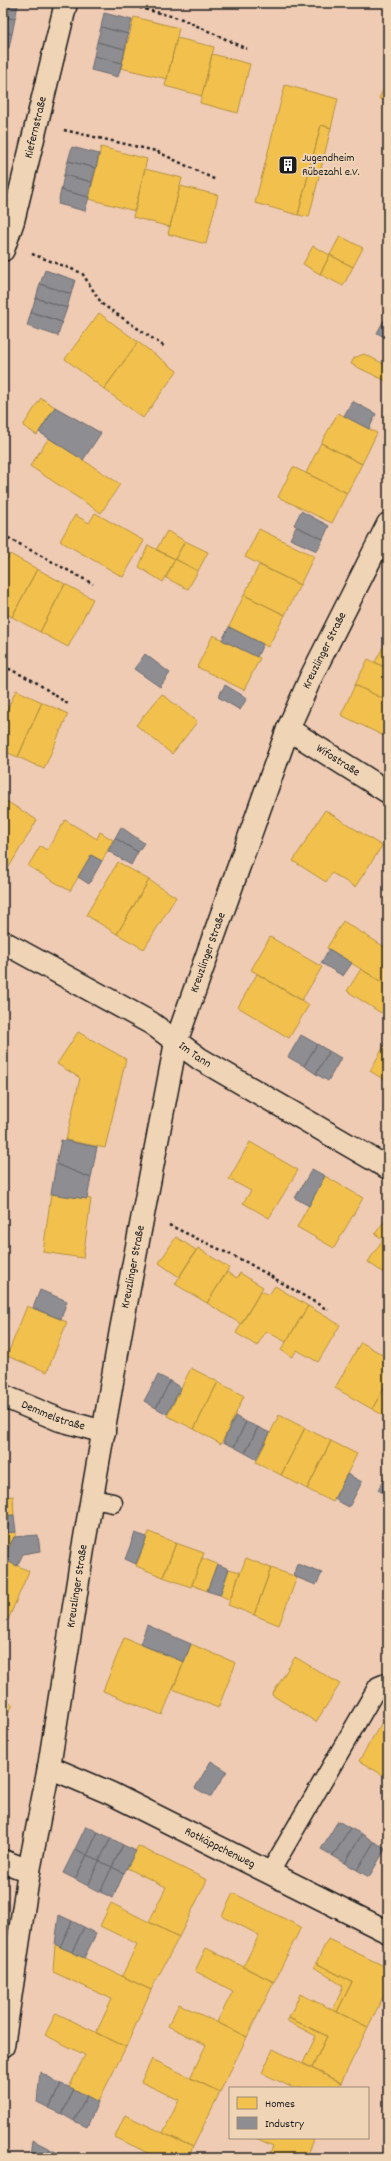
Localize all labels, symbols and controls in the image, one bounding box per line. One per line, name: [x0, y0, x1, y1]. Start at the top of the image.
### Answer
street label: Kiefernstraße: [20, 95, 51, 160]
place label: Jugendheim Rübezahl e.V.: [302, 150, 360, 181]
building icon: Jugendheim Rübezahl e.V.: [277, 154, 299, 176]
street label: Kreuzlinger Straße: [298, 609, 351, 692]
street label: Wifostraße: [313, 740, 363, 781]
street label: Kreuzlinger Straße: [186, 910, 230, 995]
street label: Im Tann: [175, 1038, 215, 1072]
street label: Kreuzlinger Straße: [117, 1224, 149, 1310]
street label: Demmelstraße: [19, 1396, 87, 1435]
street label: Kreuzlinger Straße: [62, 1543, 92, 1629]
street label: Rotkäppchenweg: [181, 1823, 258, 1873]
legend: [229, 2087, 369, 2139]
text: Homes: [265, 2096, 295, 2113]
text: Industry: [265, 2116, 305, 2133]

